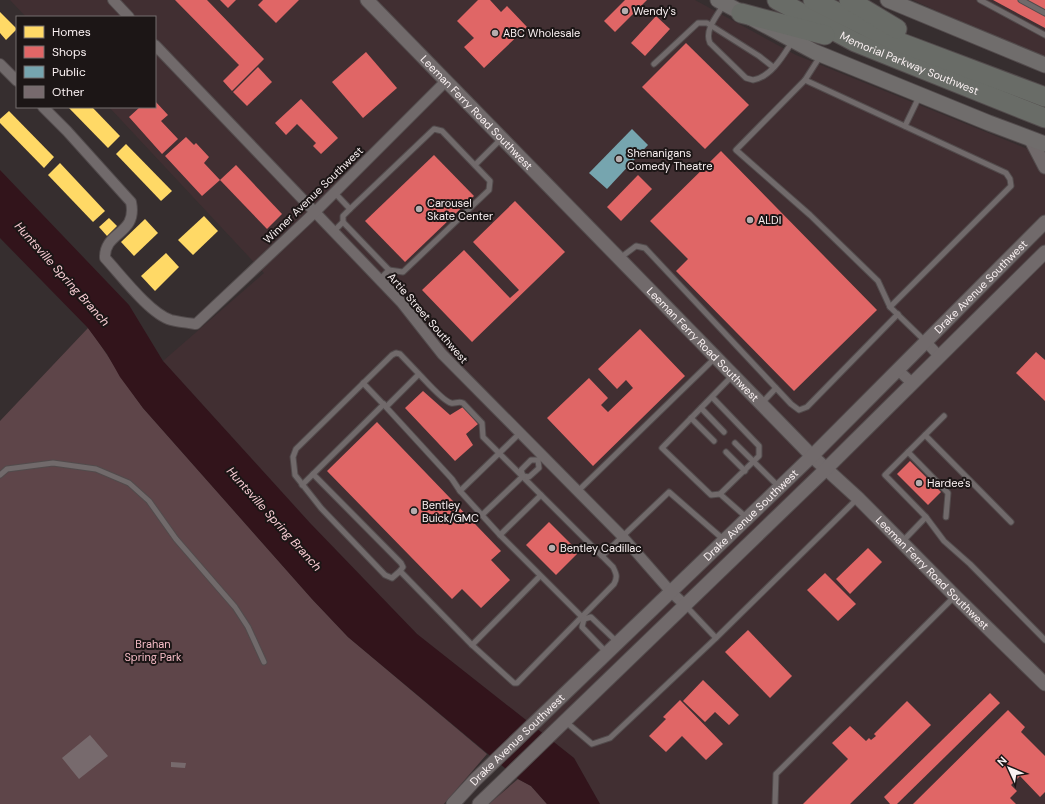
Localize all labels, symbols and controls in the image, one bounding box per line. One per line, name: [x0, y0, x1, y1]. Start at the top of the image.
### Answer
place label: Wendy's: [633, 4, 676, 18]
marker: Wendy's: [620, 6, 630, 16]
legend: [16, 16, 156, 108]
text: Homes: [52, 24, 91, 40]
place label: ABC Wholesale: [503, 26, 580, 40]
marker: ABC Wholesale: [490, 28, 500, 38]
street label: Memorial Parkway Southwest: [838, 28, 981, 98]
text: Shops: [52, 44, 87, 60]
street label: Leeman Ferry Road Southwest: [418, 52, 536, 173]
text: Public: [52, 64, 86, 80]
text: Other: [52, 84, 85, 100]
street label: Winner Avenue Southwest: [260, 144, 366, 246]
place label: Shenanigans Comedy Theatre: [627, 146, 712, 173]
marker: Shenanigans Comedy Theatre: [614, 154, 624, 164]
place label: Carousel Skate Center: [427, 196, 493, 223]
marker: Carousel Skate Center: [414, 204, 424, 214]
place label: ALDI: [758, 213, 781, 227]
marker: ALDI: [745, 215, 755, 225]
water label: Huntsville Spring Branch: [11, 219, 113, 330]
street label: Drake Avenue Southwest: [931, 237, 1030, 336]
street label: Artie Street Southwest: [385, 270, 471, 366]
street label: Leeman Ferry Road Southwest: [644, 284, 762, 405]
water label: Huntsville Spring Branch: [223, 464, 325, 575]
street label: Drake Avenue Southwest: [700, 466, 801, 564]
place label: Hardee's: [927, 476, 971, 490]
marker: Hardee's: [914, 478, 924, 488]
place label: Bentley Buick/GMC: [422, 498, 479, 525]
marker: Bentley Buick/GMC: [409, 506, 419, 516]
street label: Leeman Ferry Road Southwest: [873, 513, 992, 632]
place label: Bentley Cadillac: [560, 541, 642, 555]
marker: Bentley Cadillac: [547, 543, 557, 553]
park label: Brahan Spring Park: [124, 637, 182, 664]
street label: Drake Avenue Southwest: [467, 691, 567, 788]
north arrow: [989, 748, 1029, 788]
text: N: [994, 753, 1010, 769]

